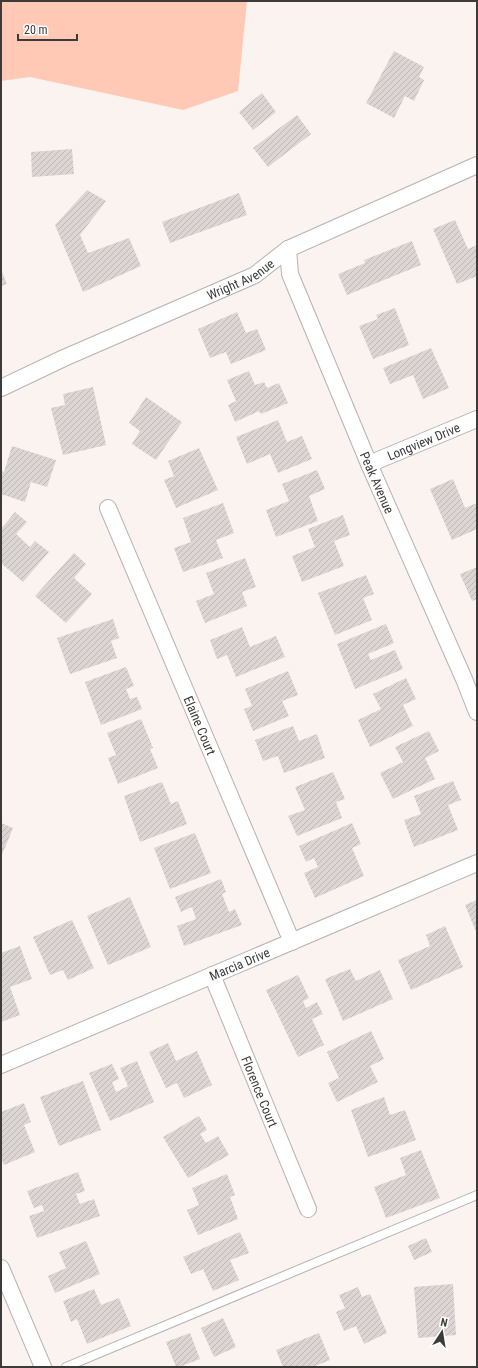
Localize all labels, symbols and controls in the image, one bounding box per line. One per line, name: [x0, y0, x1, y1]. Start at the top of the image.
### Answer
scale bar: [18, 16, 77, 42]
text: 20 m: [24, 23, 48, 37]
street label: Wright Avenue: [204, 256, 277, 303]
street label: Longview Drive: [385, 419, 462, 463]
street label: Peak Avenue: [357, 449, 397, 516]
street label: Elaine Court: [181, 694, 219, 757]
street label: Marcia Drive: [207, 944, 272, 983]
street label: Florence Court: [239, 1054, 281, 1129]
north arrow: [422, 1312, 462, 1352]
text: N: [439, 1316, 449, 1330]

